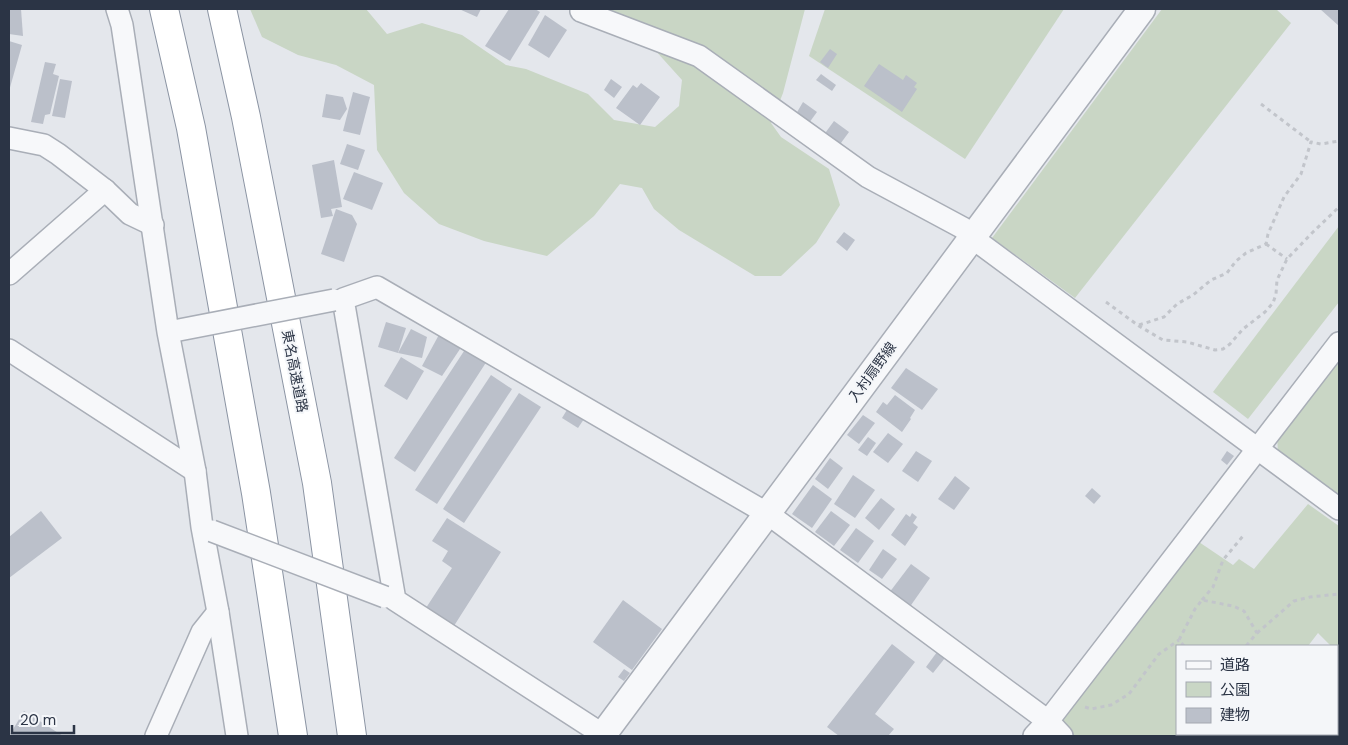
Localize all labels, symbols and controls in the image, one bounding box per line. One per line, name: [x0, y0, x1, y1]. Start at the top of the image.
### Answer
street label: 東名高速道路: [278, 328, 312, 414]
street label: 入村扇野線: [844, 338, 900, 406]
legend: [1176, 645, 1338, 735]
text: 道路: [1220, 655, 1250, 675]
text: 公園: [1220, 680, 1250, 700]
scale bar: [12, 702, 75, 734]
text: 建物: [1220, 705, 1250, 725]
text: 20 m: [20, 710, 56, 730]

